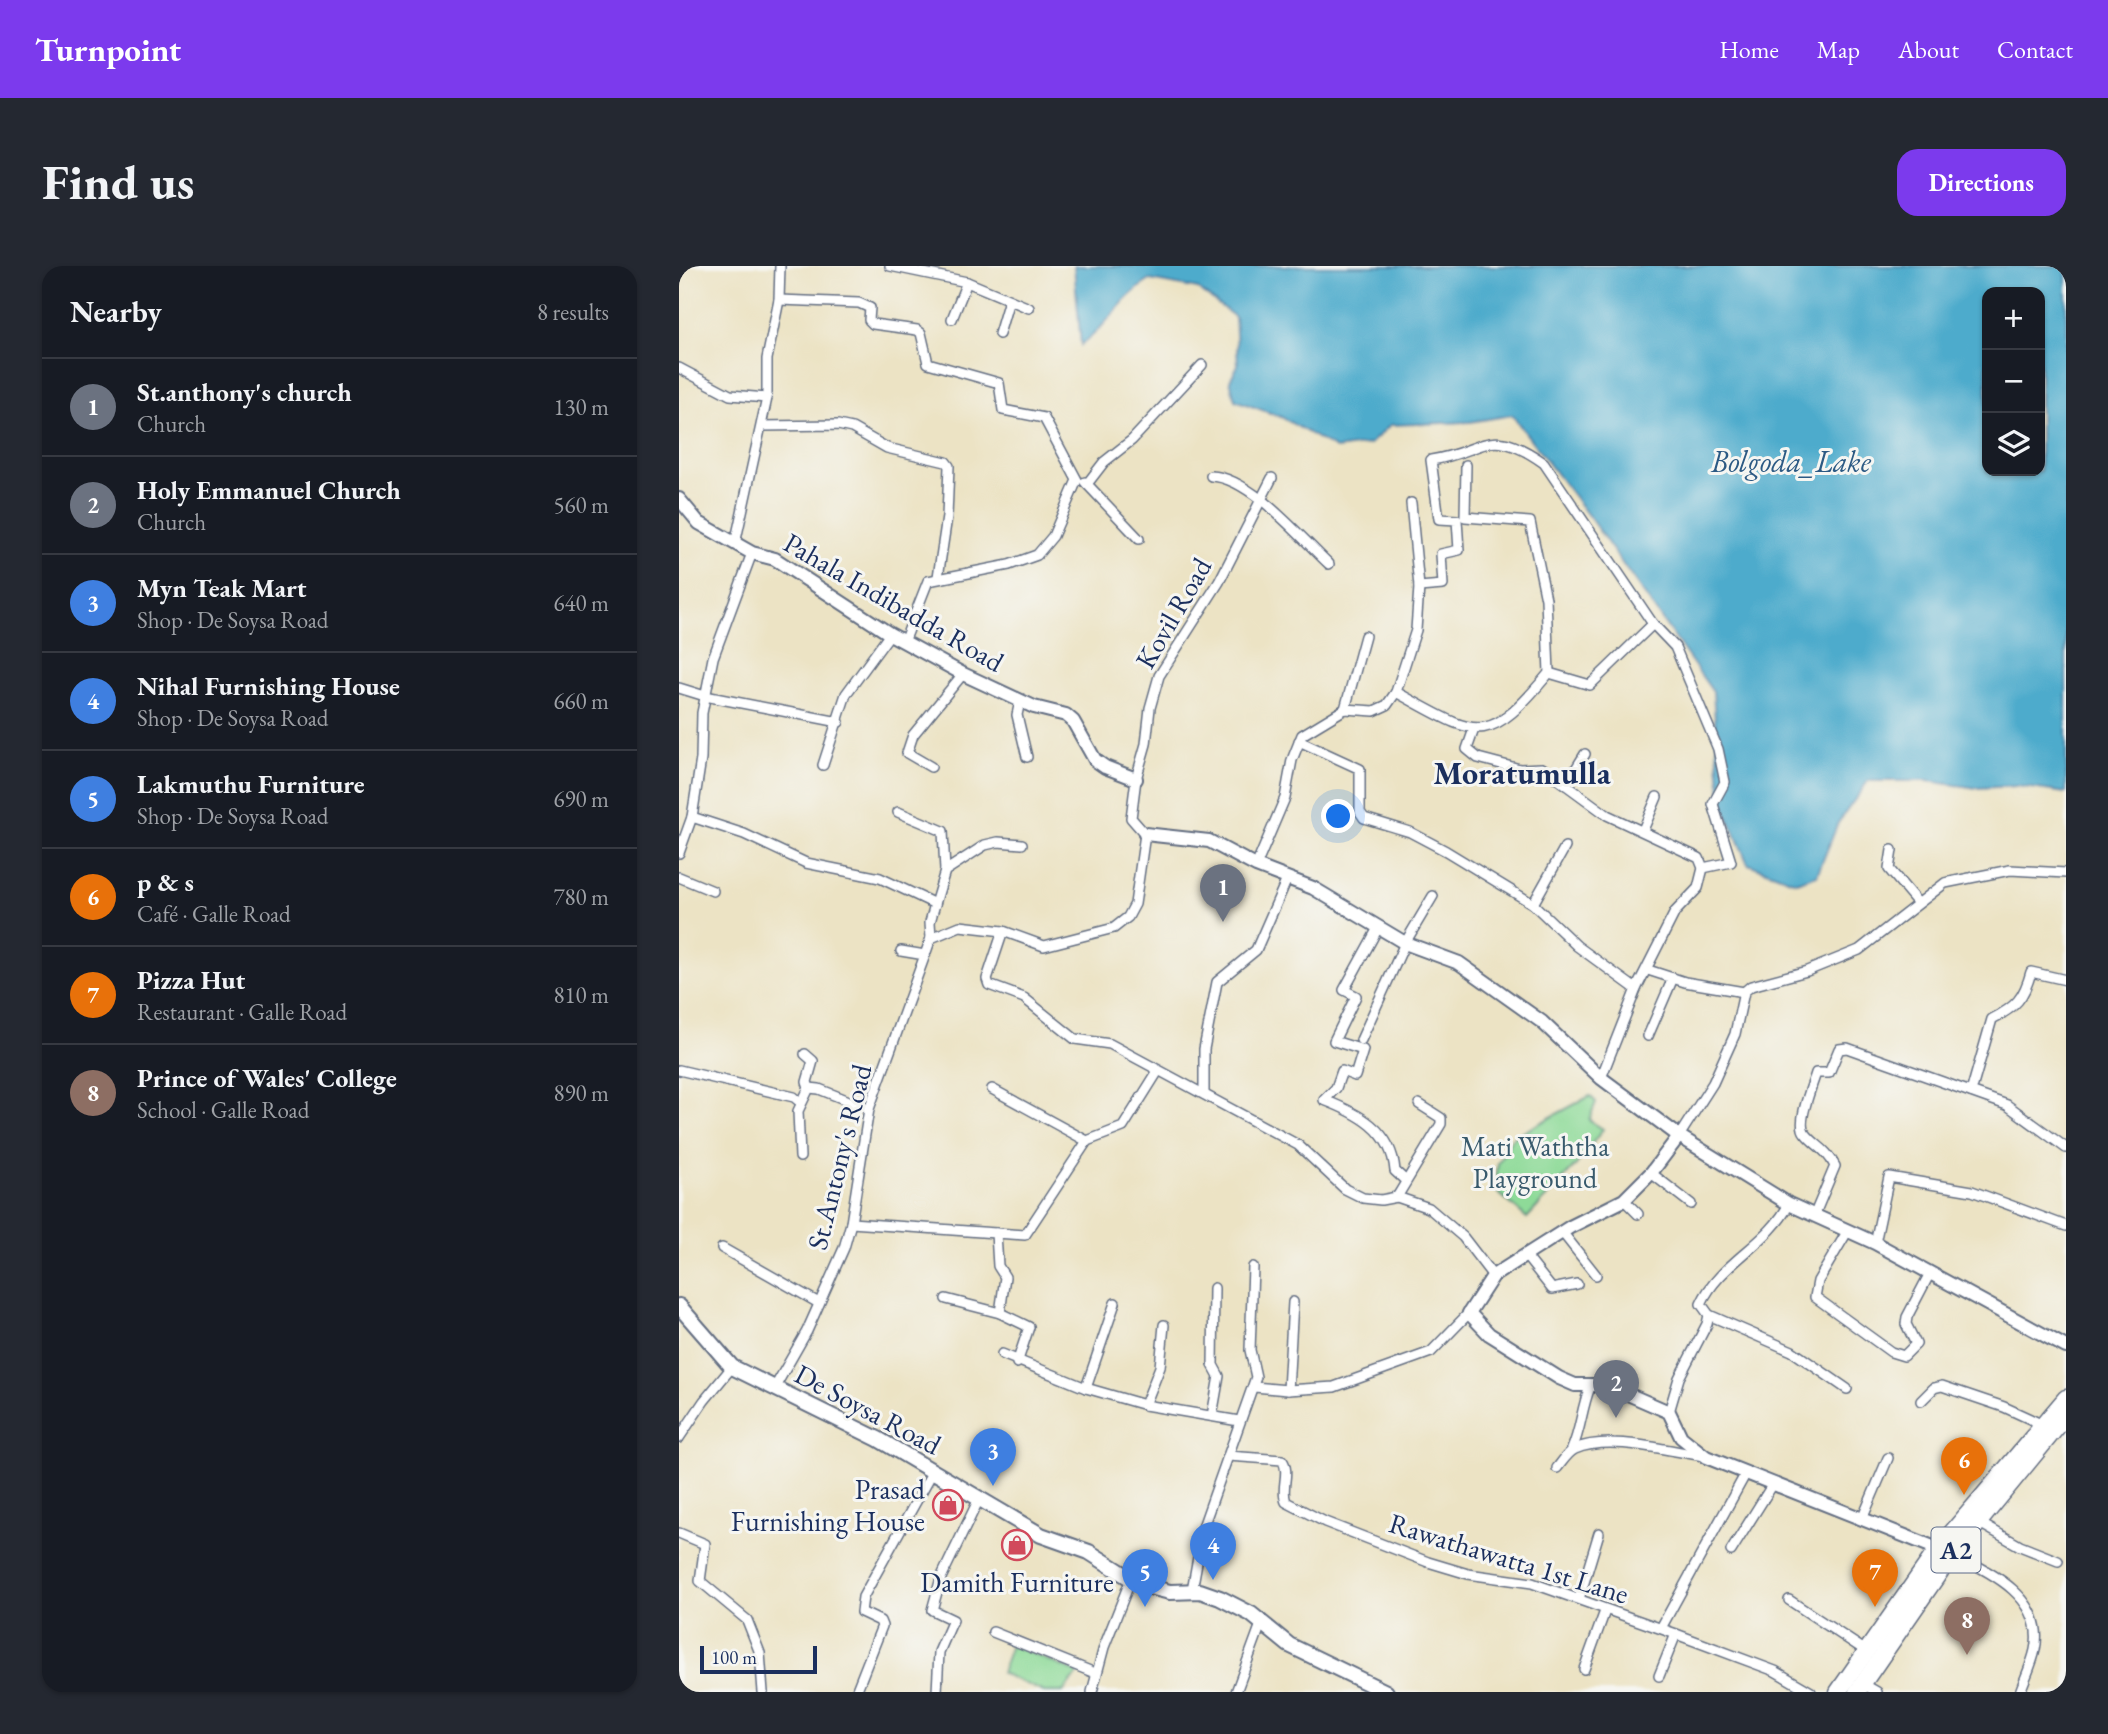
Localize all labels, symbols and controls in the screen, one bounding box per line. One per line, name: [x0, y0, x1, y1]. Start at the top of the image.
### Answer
text: Turnpoint: [35, 28, 181, 71]
text: Home: [1719, 34, 1779, 65]
text: Map: [1817, 34, 1860, 65]
text: About: [1898, 34, 1959, 65]
text: Contact: [1997, 34, 2073, 65]
button: Directions: [1897, 149, 2066, 216]
text: Find us: [42, 150, 194, 214]
map controls: [1982, 287, 2045, 476]
button: +: [1982, 287, 2045, 350]
text: Nearby: [70, 292, 162, 331]
text: 8 results: [537, 297, 609, 327]
button: −: [1982, 350, 2045, 413]
text: St.anthony's church: [137, 375, 352, 409]
text: 1: [87, 392, 99, 422]
text: 130 m: [553, 392, 609, 422]
text: Church: [137, 409, 206, 439]
button: layers: [1982, 413, 2045, 476]
water label: Bolgoda_Lake: [1710, 442, 1872, 481]
text: Holy Emmanuel Church: [137, 473, 401, 507]
text: 2: [87, 490, 99, 520]
text: 560 m: [553, 490, 609, 520]
text: Church: [137, 507, 206, 537]
street label: Pahala Indibadda Road: [777, 524, 1011, 680]
street label: Kovil Road: [1127, 550, 1220, 675]
text: Myn Teak Mart: [137, 571, 307, 605]
text: 3: [87, 588, 99, 618]
text: 640 m: [553, 588, 609, 618]
text: Shop · De Soysa Road: [137, 605, 329, 635]
text: Nihal Furnishing House: [137, 669, 400, 703]
text: 4: [87, 686, 99, 716]
text: 660 m: [553, 686, 609, 716]
text: Shop · De Soysa Road: [137, 703, 329, 733]
district label: Moratumulla: [1433, 752, 1612, 794]
text: Lakmuthu Furniture: [137, 767, 365, 801]
text: 5: [87, 784, 99, 814]
text: 690 m: [553, 784, 609, 814]
your location: [1321, 799, 1355, 833]
text: Shop · De Soysa Road: [137, 801, 329, 831]
pin: 1: [1200, 864, 1246, 922]
text: p & s: [137, 865, 194, 899]
text: 6: [87, 882, 99, 912]
text: 780 m: [553, 882, 609, 912]
text: Café · Galle Road: [137, 899, 291, 929]
text: Pizza Hut: [137, 963, 245, 997]
text: 7: [87, 980, 99, 1010]
text: 810 m: [553, 980, 609, 1010]
text: Restaurant · Galle Road: [137, 997, 347, 1027]
street label: St.Antony's Road: [799, 1060, 880, 1253]
text: Prince of Wales' College: [137, 1061, 397, 1095]
text: 8: [87, 1078, 99, 1108]
text: 890 m: [553, 1078, 609, 1108]
text: School · Galle Road: [137, 1095, 309, 1125]
park label: Mati Waththa Playground: [1461, 1128, 1610, 1196]
street label: De Soysa Road: [789, 1355, 948, 1463]
pin: 2: [1593, 1360, 1639, 1418]
pin: 3: [970, 1428, 1016, 1486]
pin: 6: [1941, 1437, 1987, 1495]
place label: Prasad Furnishing House: [731, 1471, 926, 1539]
shop icon: Prasad Furnishing House: [931, 1488, 965, 1522]
street label: Rawathawatta 1st Lane: [1385, 1504, 1633, 1612]
pin: 4: [1190, 1522, 1236, 1580]
road number: A2: [1931, 1527, 1981, 1572]
shop icon: Damith Furniture: [1000, 1528, 1034, 1562]
pin: 5: [1122, 1549, 1168, 1607]
pin: 7: [1852, 1549, 1898, 1607]
place label: Damith Furniture: [920, 1564, 1114, 1600]
pin: 8: [1944, 1597, 1990, 1655]
scale bar: [700, 1643, 817, 1675]
text: 100 m: [711, 1645, 757, 1670]

